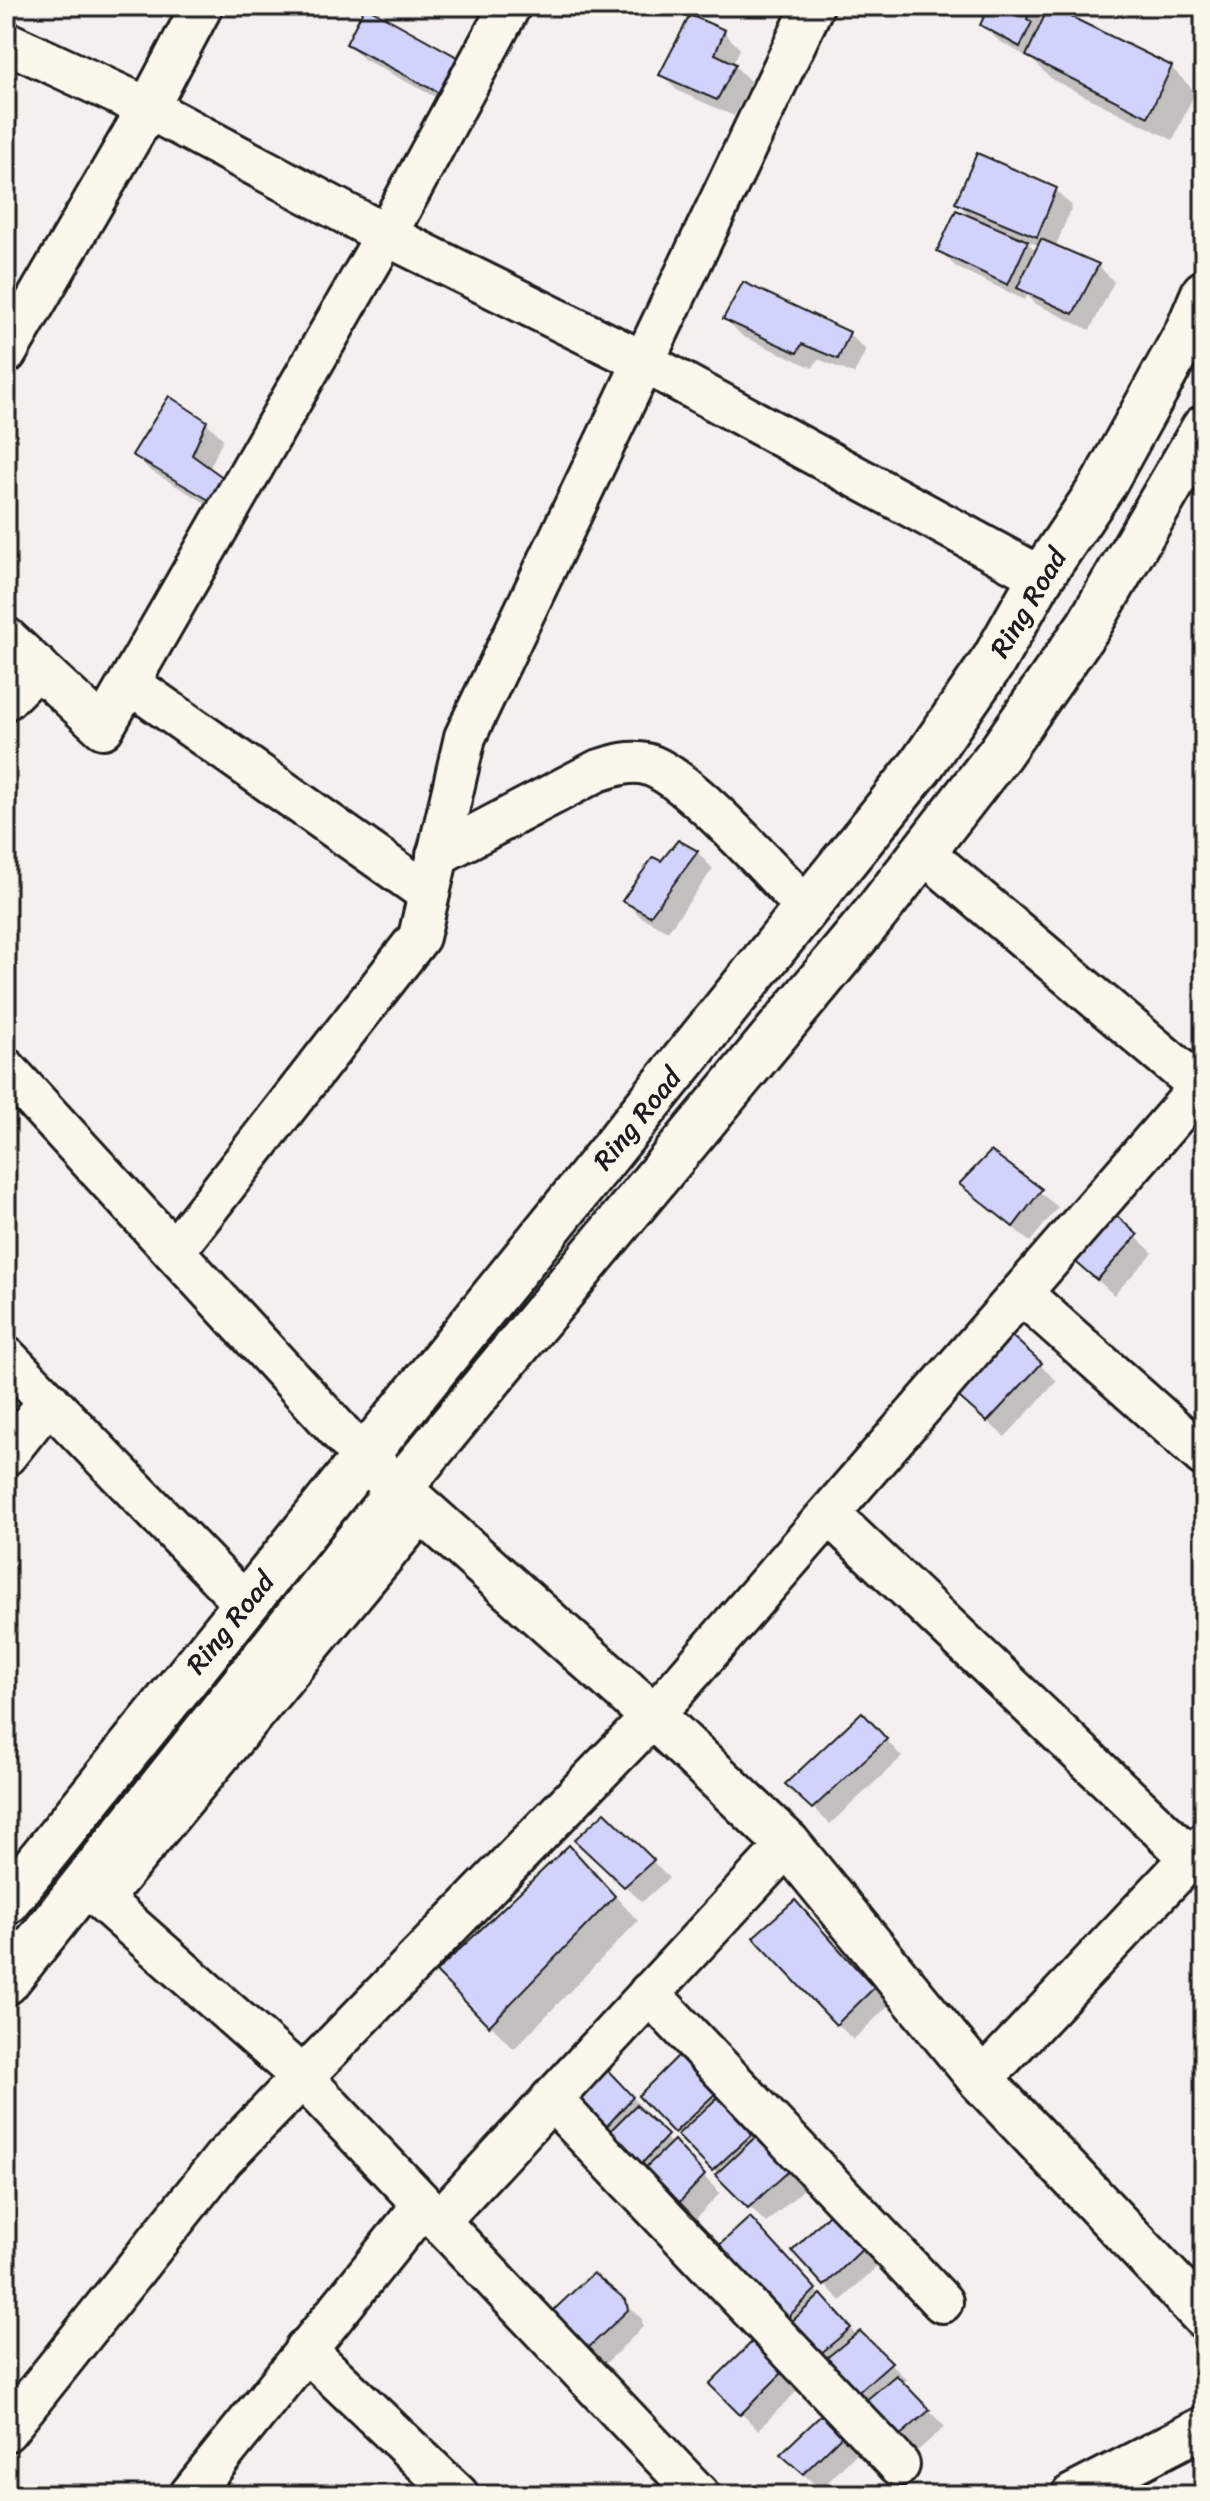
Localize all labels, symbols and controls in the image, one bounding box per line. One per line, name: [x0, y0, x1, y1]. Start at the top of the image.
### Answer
street label: Ring Road: [976, 536, 1081, 668]
street label: Ring Road: [580, 1055, 696, 1182]
street label: Ring Road: [173, 1559, 289, 1686]

